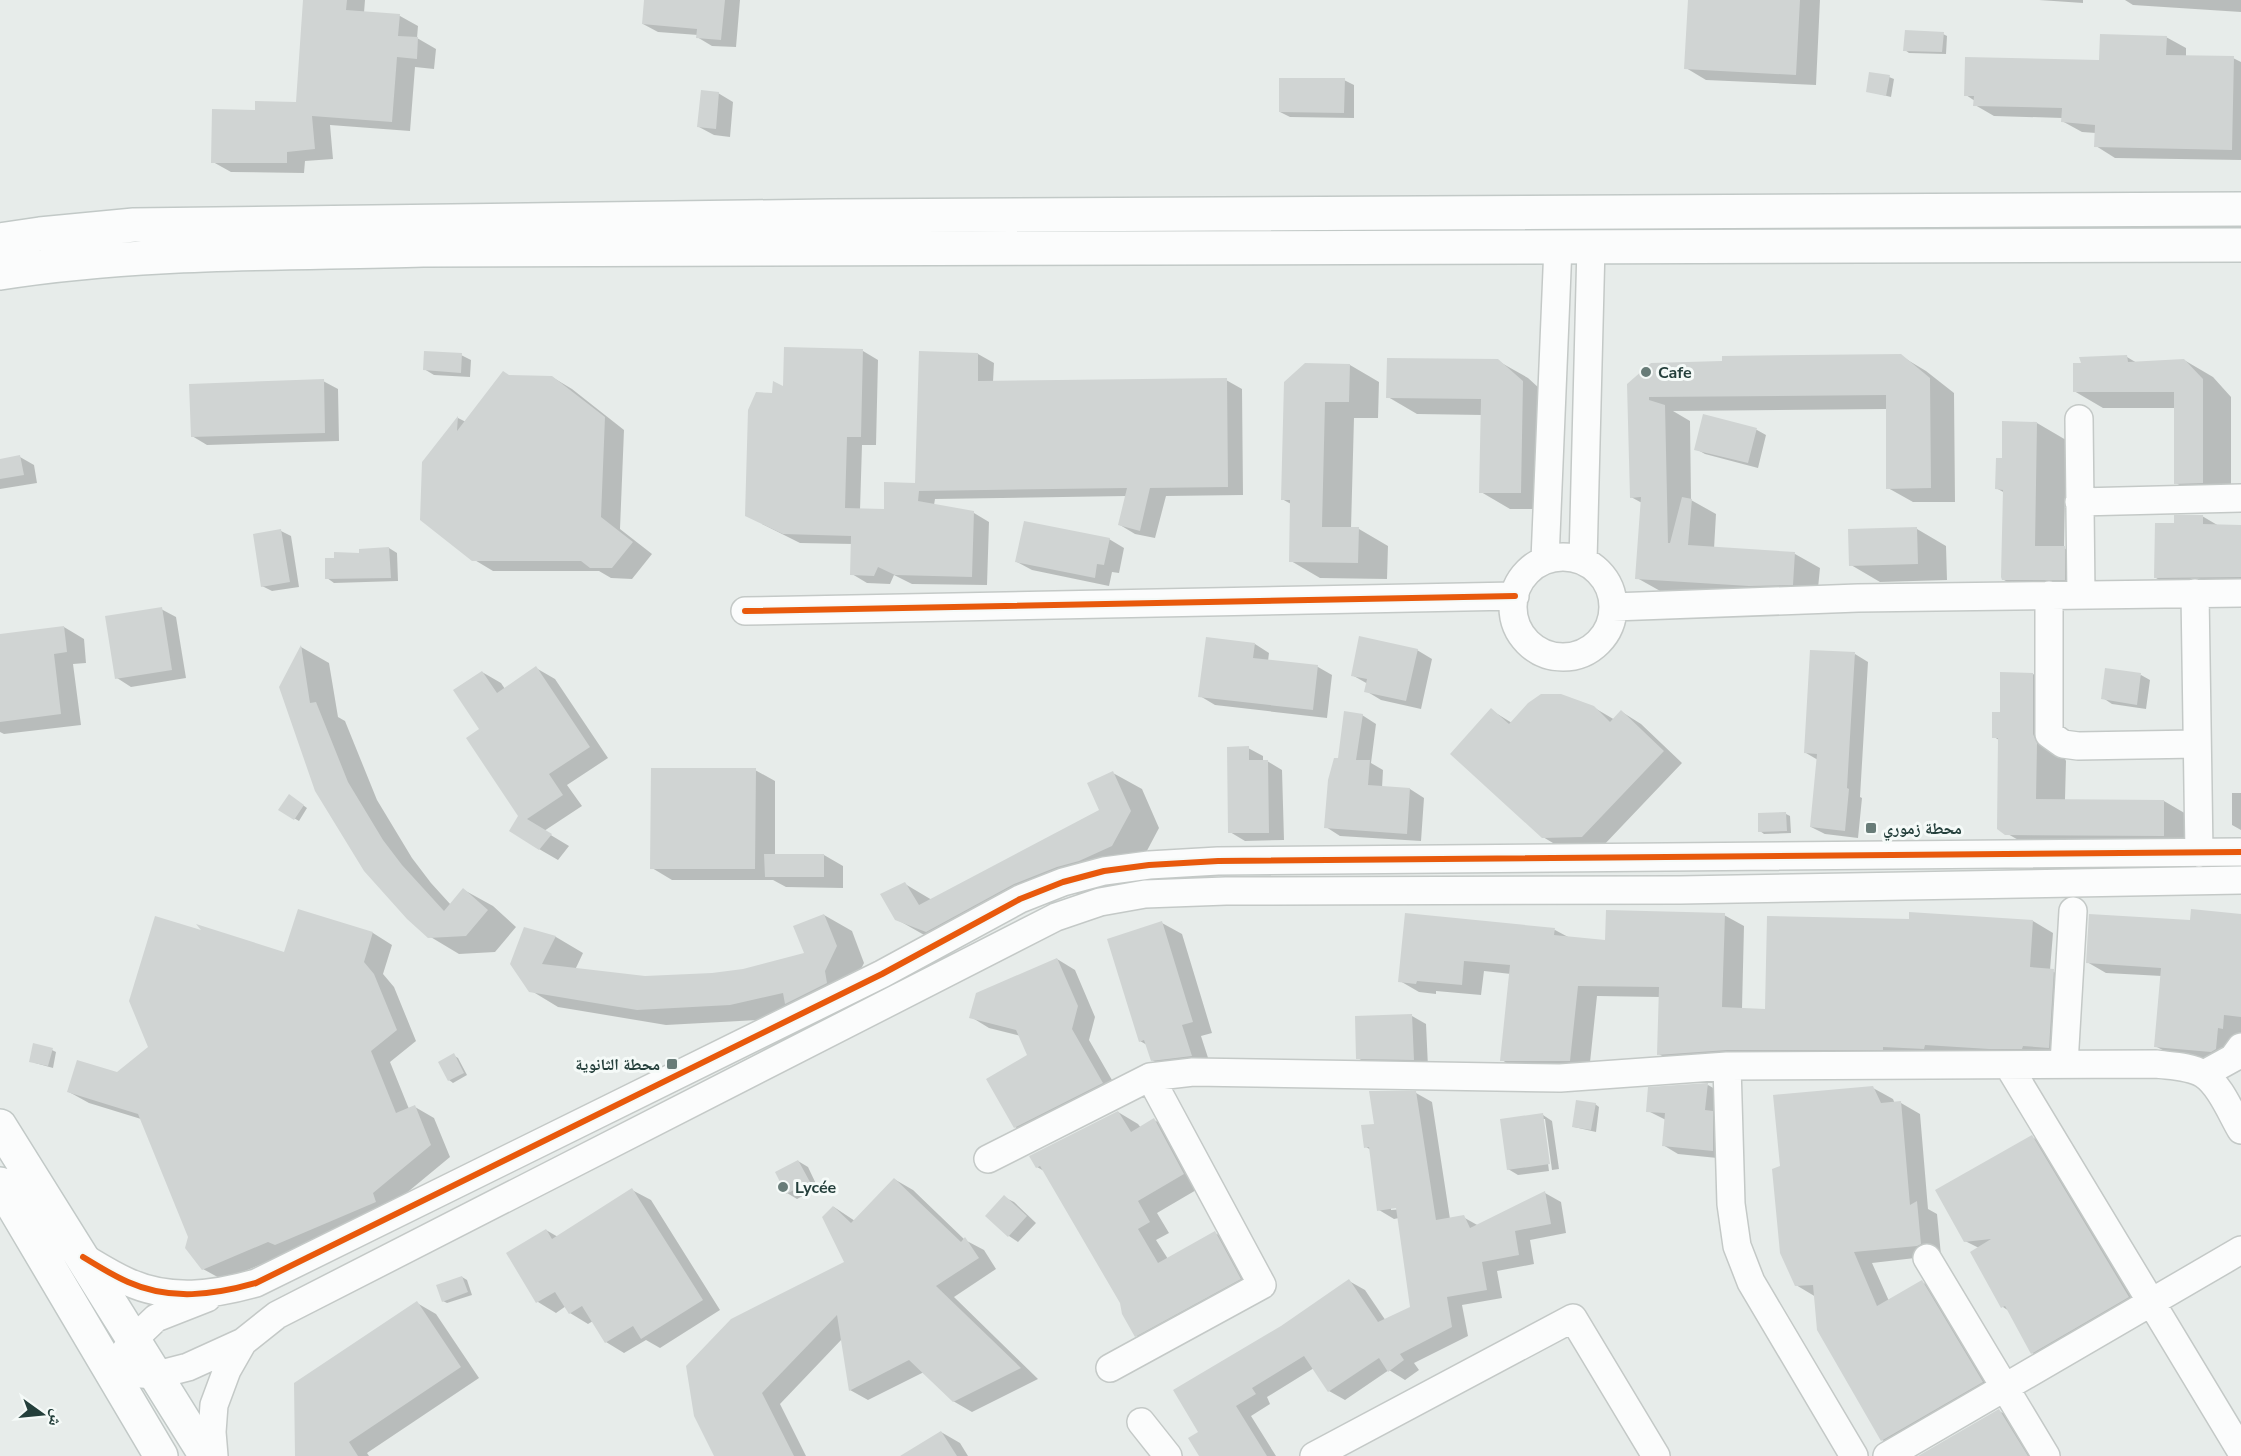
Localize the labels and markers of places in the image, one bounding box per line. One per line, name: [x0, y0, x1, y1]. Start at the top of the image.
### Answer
place label: Cafe: [1658, 362, 1692, 384]
marker: Cafe: [1639, 365, 1653, 379]
place label: محطة زموري: [1883, 818, 1962, 841]
marker: محطة زموري: [1864, 821, 1878, 835]
place label: محطة الثانوية: [575, 1054, 660, 1076]
marker: محطة الثانوية: [665, 1057, 679, 1071]
place label: Lycée: [795, 1177, 837, 1199]
marker: Lycée: [776, 1180, 790, 1194]

